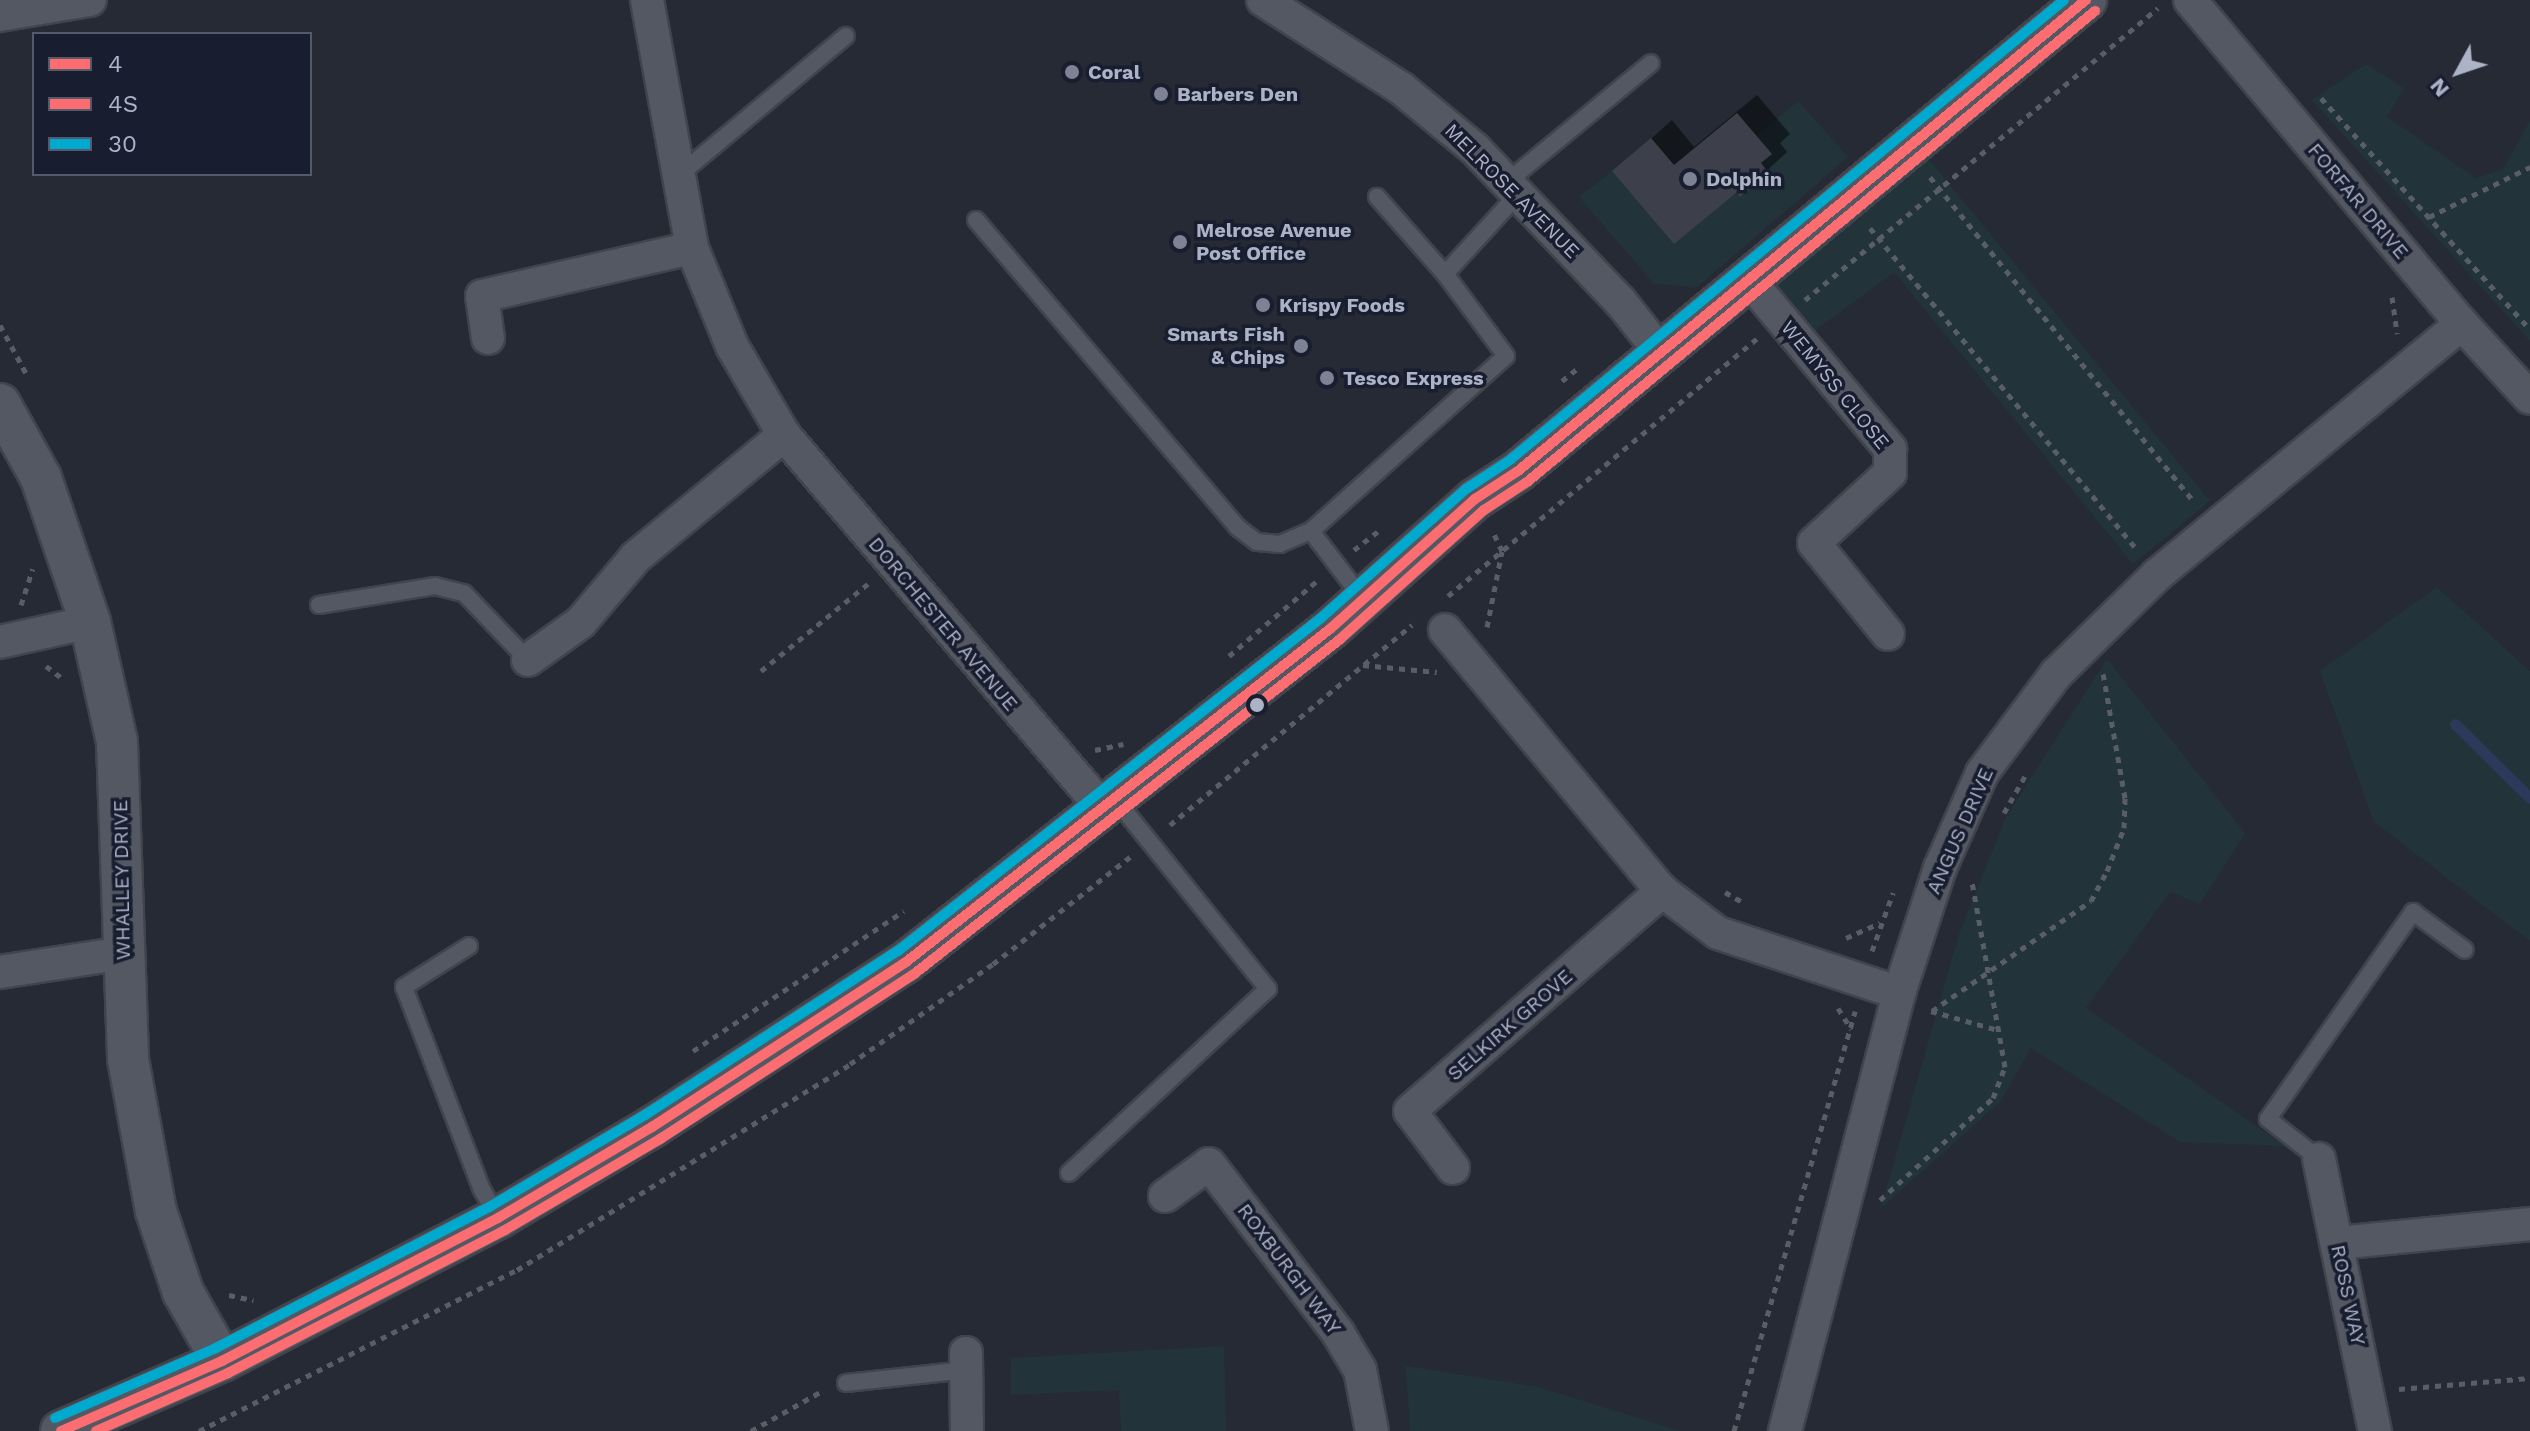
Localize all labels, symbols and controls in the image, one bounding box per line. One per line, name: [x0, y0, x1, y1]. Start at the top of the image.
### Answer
legend: [32, 32, 312, 176]
north arrow: [2418, 32, 2498, 112]
text: 4: [108, 50, 123, 78]
place label: Coral: [1088, 60, 1140, 84]
marker: Coral: [1063, 63, 1081, 81]
text: N: [2424, 73, 2454, 102]
place label: Barbers Den: [1177, 82, 1298, 106]
marker: Barbers Den: [1152, 85, 1170, 103]
text: 4S: [108, 90, 138, 118]
street label: MELROSE AVENUE: [1439, 118, 1585, 264]
text: 30: [108, 130, 137, 158]
street label: FORFAR DRIVE: [2303, 138, 2413, 264]
place label: Dolphin: [1706, 167, 1782, 191]
marker: Dolphin: [1681, 170, 1699, 188]
place label: Melrose Avenue Post Office: [1196, 218, 1352, 265]
marker: Melrose Avenue Post Office: [1171, 233, 1189, 251]
place label: Krispy Foods: [1279, 293, 1405, 317]
marker: Krispy Foods: [1254, 296, 1272, 314]
street label: WEMYSS CLOSE: [1776, 316, 1894, 454]
place label: Smarts Fish & Chips: [1167, 322, 1285, 369]
marker: Smarts Fish & Chips: [1292, 337, 1310, 355]
place label: Tesco Express: [1343, 366, 1484, 390]
marker: Tesco Express: [1318, 369, 1336, 387]
street label: DORCHESTER AVENUE: [863, 532, 1023, 716]
unlabelled marker: [1249, 697, 1265, 713]
street label: ANGUS DRIVE: [1921, 764, 1999, 898]
street label: WHALLEY DRIVE: [109, 799, 135, 961]
street label: SELKIRK GROVE: [1443, 964, 1577, 1086]
street label: ROXBURGH WAY: [1232, 1199, 1346, 1339]
street label: ROSS WAY: [2326, 1242, 2370, 1348]

